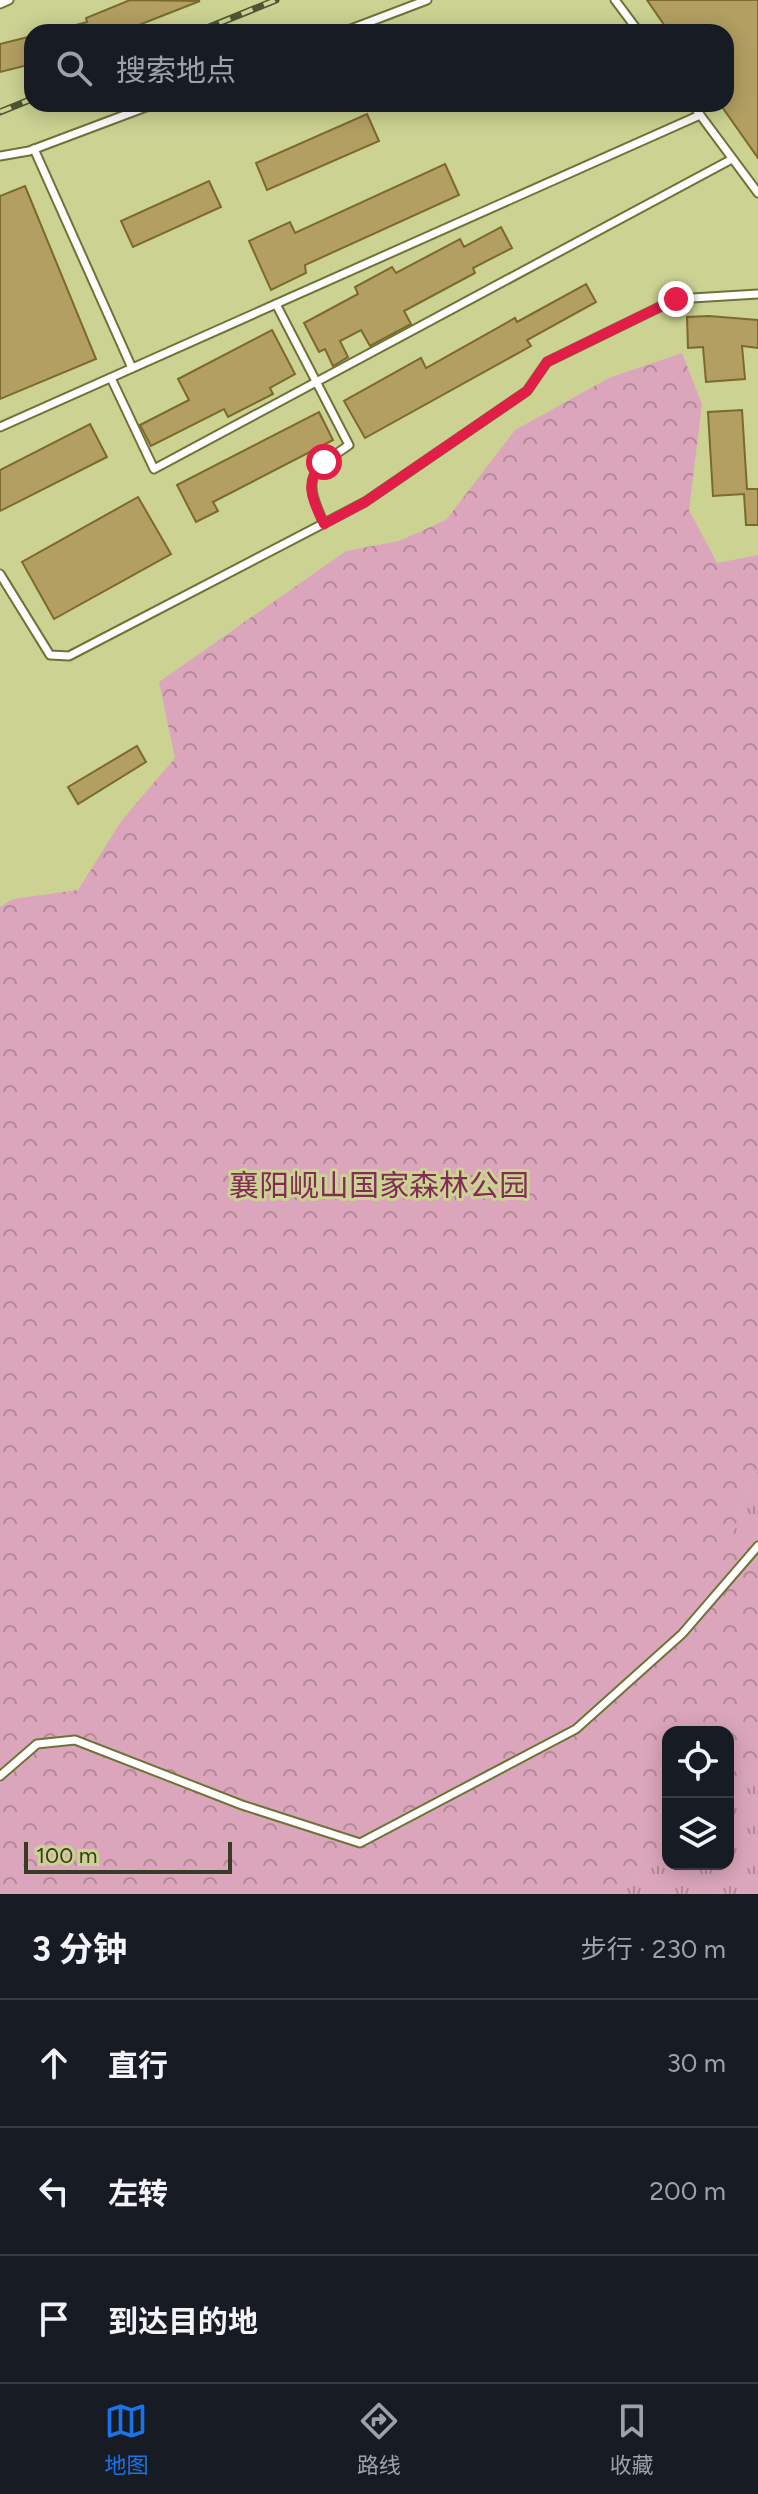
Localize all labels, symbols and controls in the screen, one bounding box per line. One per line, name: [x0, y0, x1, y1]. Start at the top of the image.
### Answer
search box: [24, 24, 734, 112]
icon: search: [52, 46, 96, 90]
text: 搜索地点: [116, 52, 236, 89]
route end: [658, 281, 694, 317]
route start: [306, 444, 342, 480]
park label: 襄阳岘山国家森林公园: [229, 1167, 529, 1204]
map controls: [662, 1726, 734, 1870]
button: locate: [662, 1726, 734, 1798]
button: layers: [662, 1798, 734, 1870]
scale bar: [24, 1838, 232, 1874]
text: 100 m: [36, 1842, 97, 1869]
text: 3 分钟: [32, 1929, 127, 1970]
text: 步行 · 230 m: [581, 1933, 726, 1965]
icon: ahead: [32, 2041, 76, 2085]
text: 直行: [108, 2047, 168, 2084]
text: 30 m: [667, 2047, 726, 2079]
icon: left: [32, 2169, 76, 2213]
text: 左转: [108, 2175, 168, 2212]
text: 200 m: [650, 2175, 726, 2207]
icon: arrive: [32, 2297, 76, 2341]
text: 到达目的地: [108, 2303, 258, 2340]
tab: 地图: [104, 2399, 148, 2479]
tab: 路线: [357, 2399, 401, 2479]
tab: 收藏: [610, 2399, 654, 2479]

